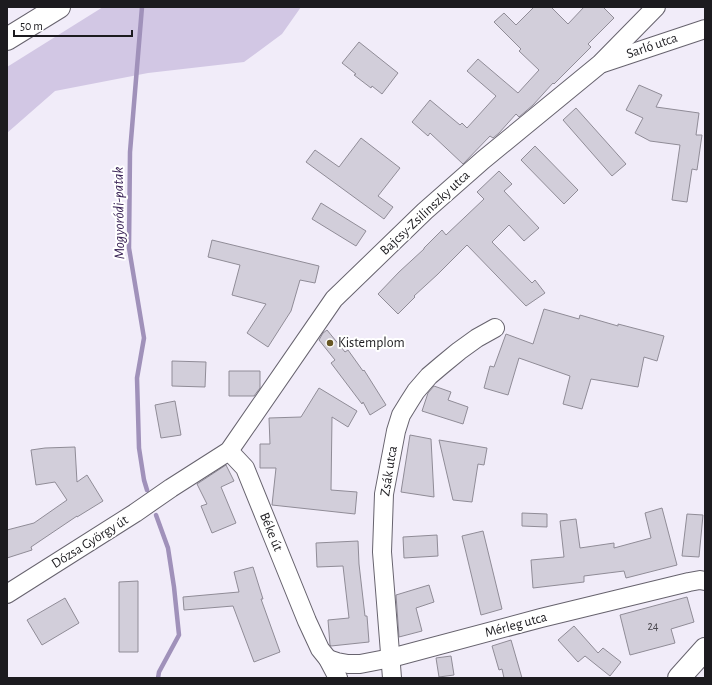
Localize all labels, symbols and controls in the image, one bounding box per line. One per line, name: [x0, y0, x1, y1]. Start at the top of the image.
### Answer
scale bar: [14, 12, 132, 38]
text: 50 m: [20, 20, 43, 32]
street label: Sarló utca: [625, 31, 680, 61]
water label: Mogyoródi-patak: [111, 166, 127, 260]
street label: Bajcsy-Zsilinszky utca: [377, 168, 473, 258]
place label: Kistemplom: [338, 336, 405, 350]
marker: Kistemplom: [325, 338, 335, 348]
street label: Zsák utca: [378, 444, 400, 497]
street label: Béke út: [257, 511, 285, 554]
street label: Dózsa György út: [49, 513, 131, 571]
street label: Mérleg utca: [483, 610, 549, 640]
house number: 24: [647, 620, 659, 632]

